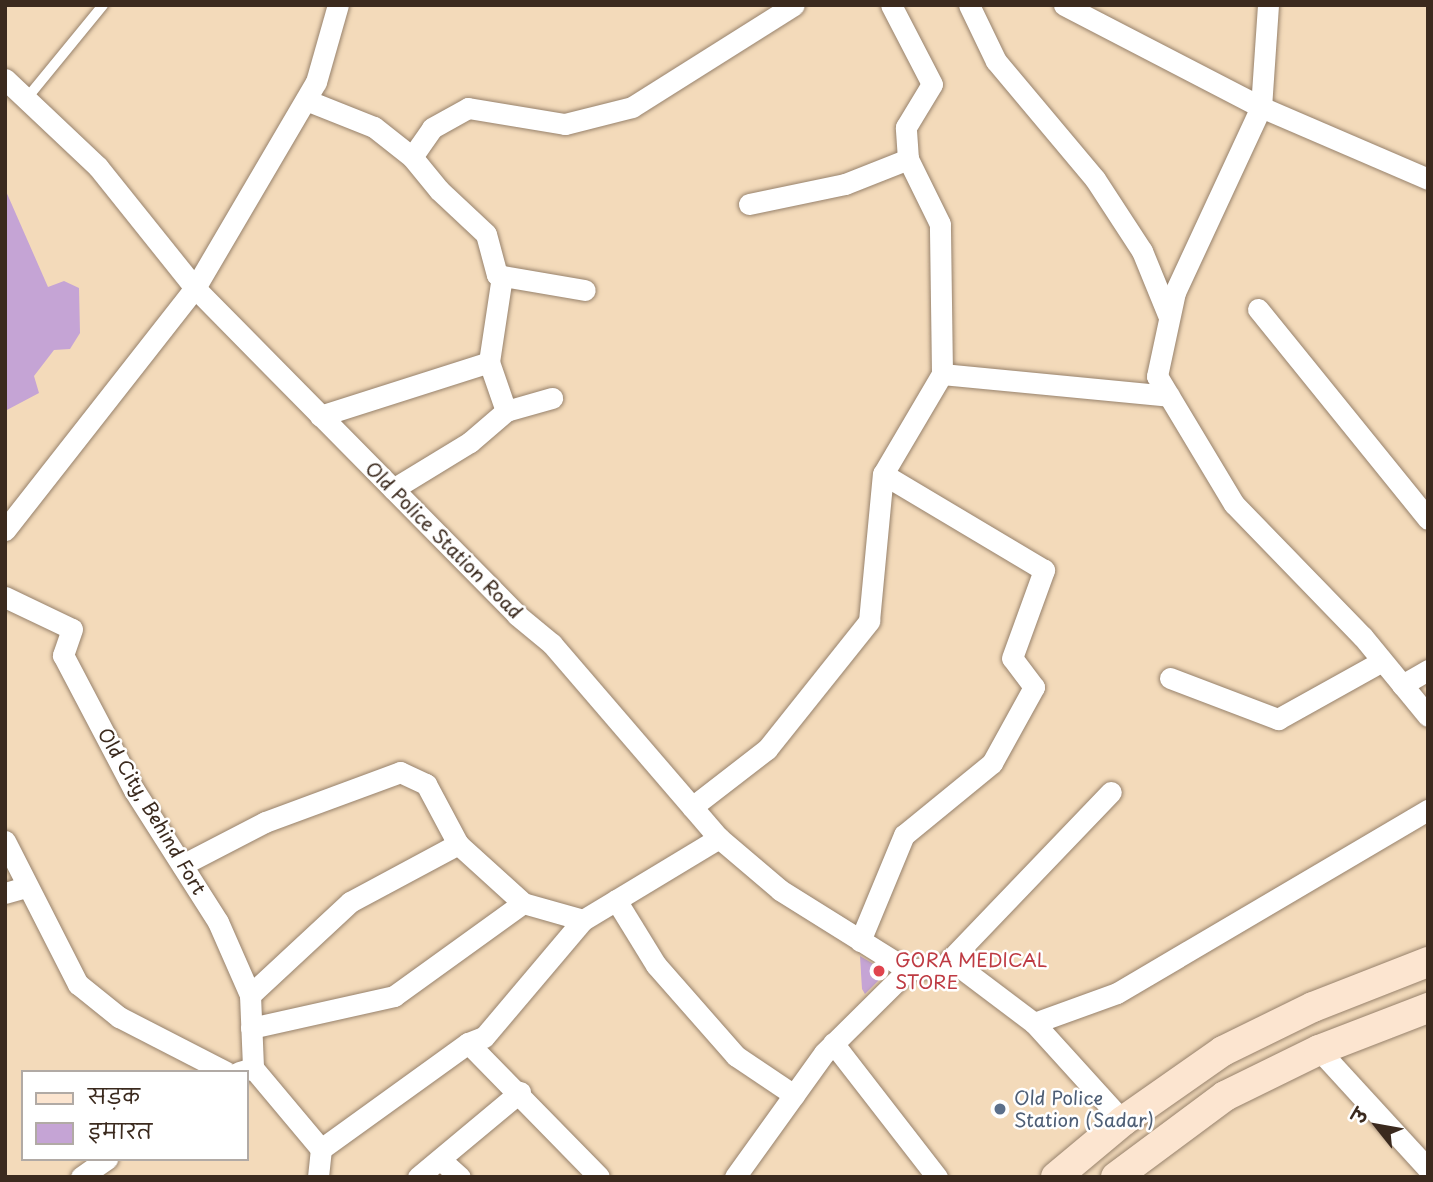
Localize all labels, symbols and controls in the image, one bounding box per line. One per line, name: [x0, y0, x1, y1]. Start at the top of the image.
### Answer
street label: Old Police Station Road: [360, 456, 528, 624]
street label: Old City, Behind Fort: [92, 722, 212, 900]
place label: GORA MEDICAL STORE: [895, 949, 1049, 993]
marker: GORA MEDICAL STORE: [869, 961, 889, 981]
legend: [21, 1070, 248, 1161]
text: सड़क: [88, 1079, 140, 1111]
place label: Old Police Station (Sadar): [1014, 1087, 1154, 1131]
north arrow: [1342, 1091, 1412, 1161]
marker: Old Police Station (Sadar): [992, 1101, 1008, 1117]
text: उ: [1344, 1103, 1374, 1128]
text: इमारत: [88, 1114, 152, 1146]

